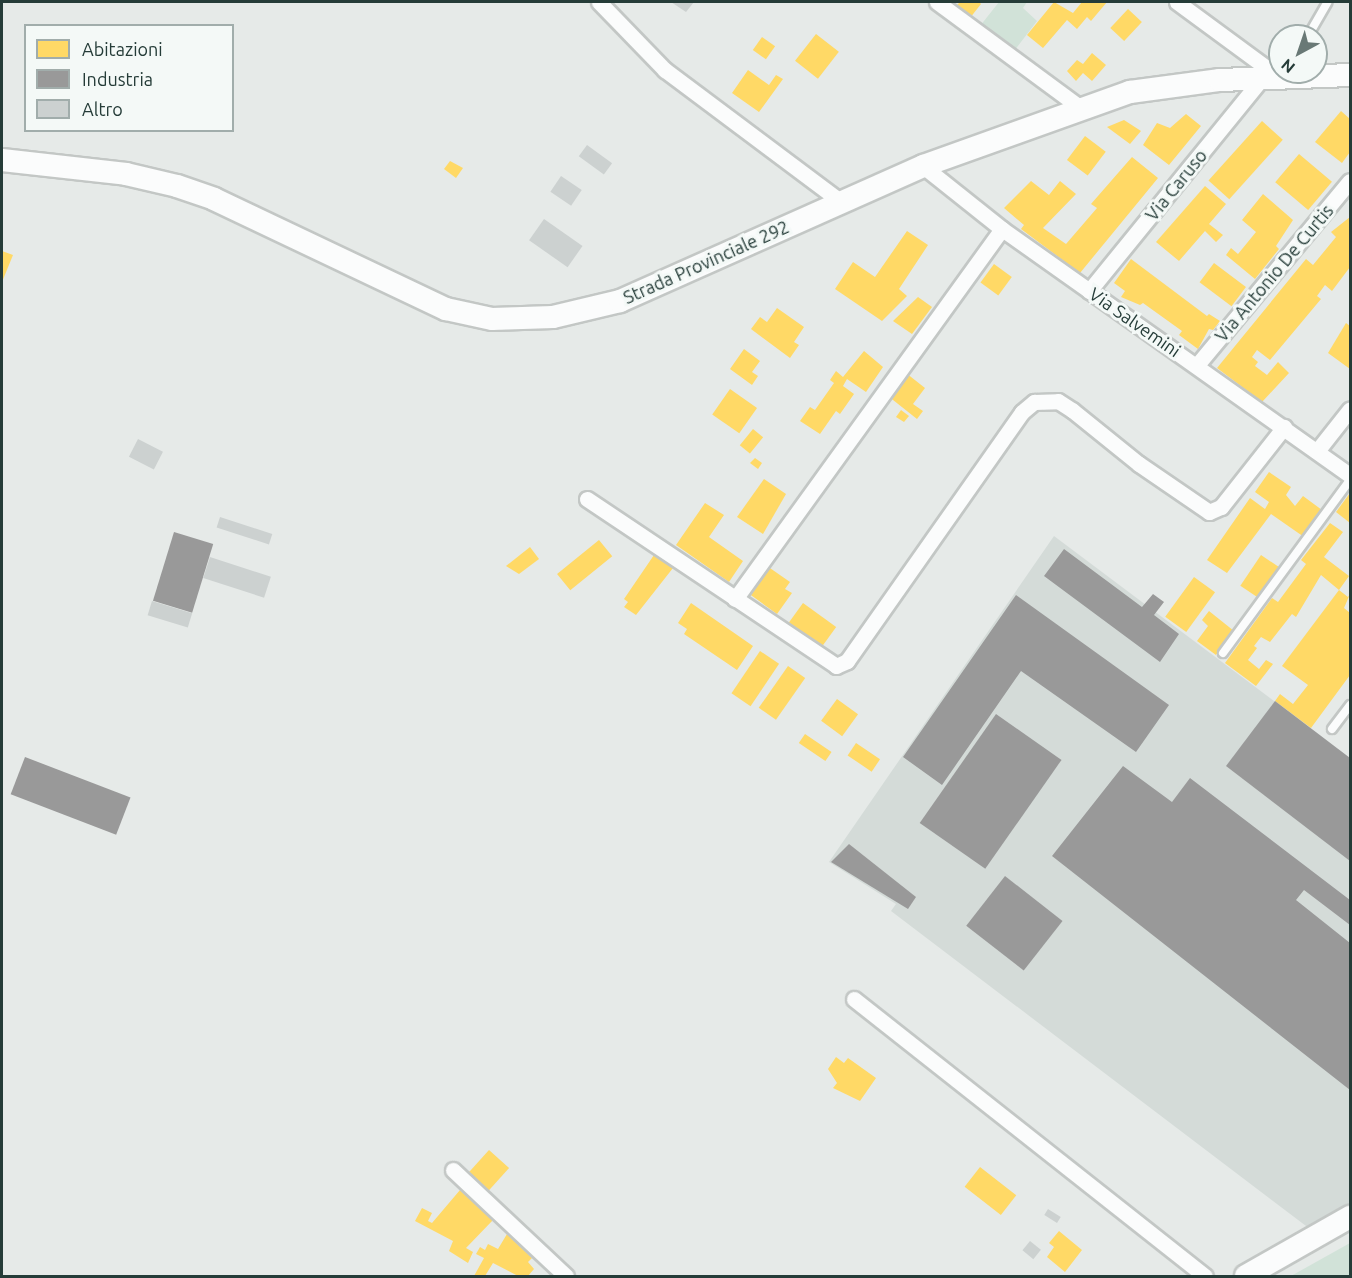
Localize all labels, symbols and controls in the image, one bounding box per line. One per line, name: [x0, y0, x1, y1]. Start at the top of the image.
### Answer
legend: [24, 24, 234, 132]
north arrow: [1268, 24, 1328, 84]
text: Abitazioni: [82, 39, 163, 59]
text: N: [1277, 56, 1298, 77]
text: Industria: [82, 69, 153, 89]
text: Altro: [82, 99, 123, 119]
street label: Via Caruso: [1141, 145, 1211, 225]
street label: Via Antonio De Curtis: [1210, 200, 1338, 346]
street label: Strada Provinciale 292: [620, 216, 792, 308]
street label: Via Salvemini: [1085, 283, 1185, 361]

